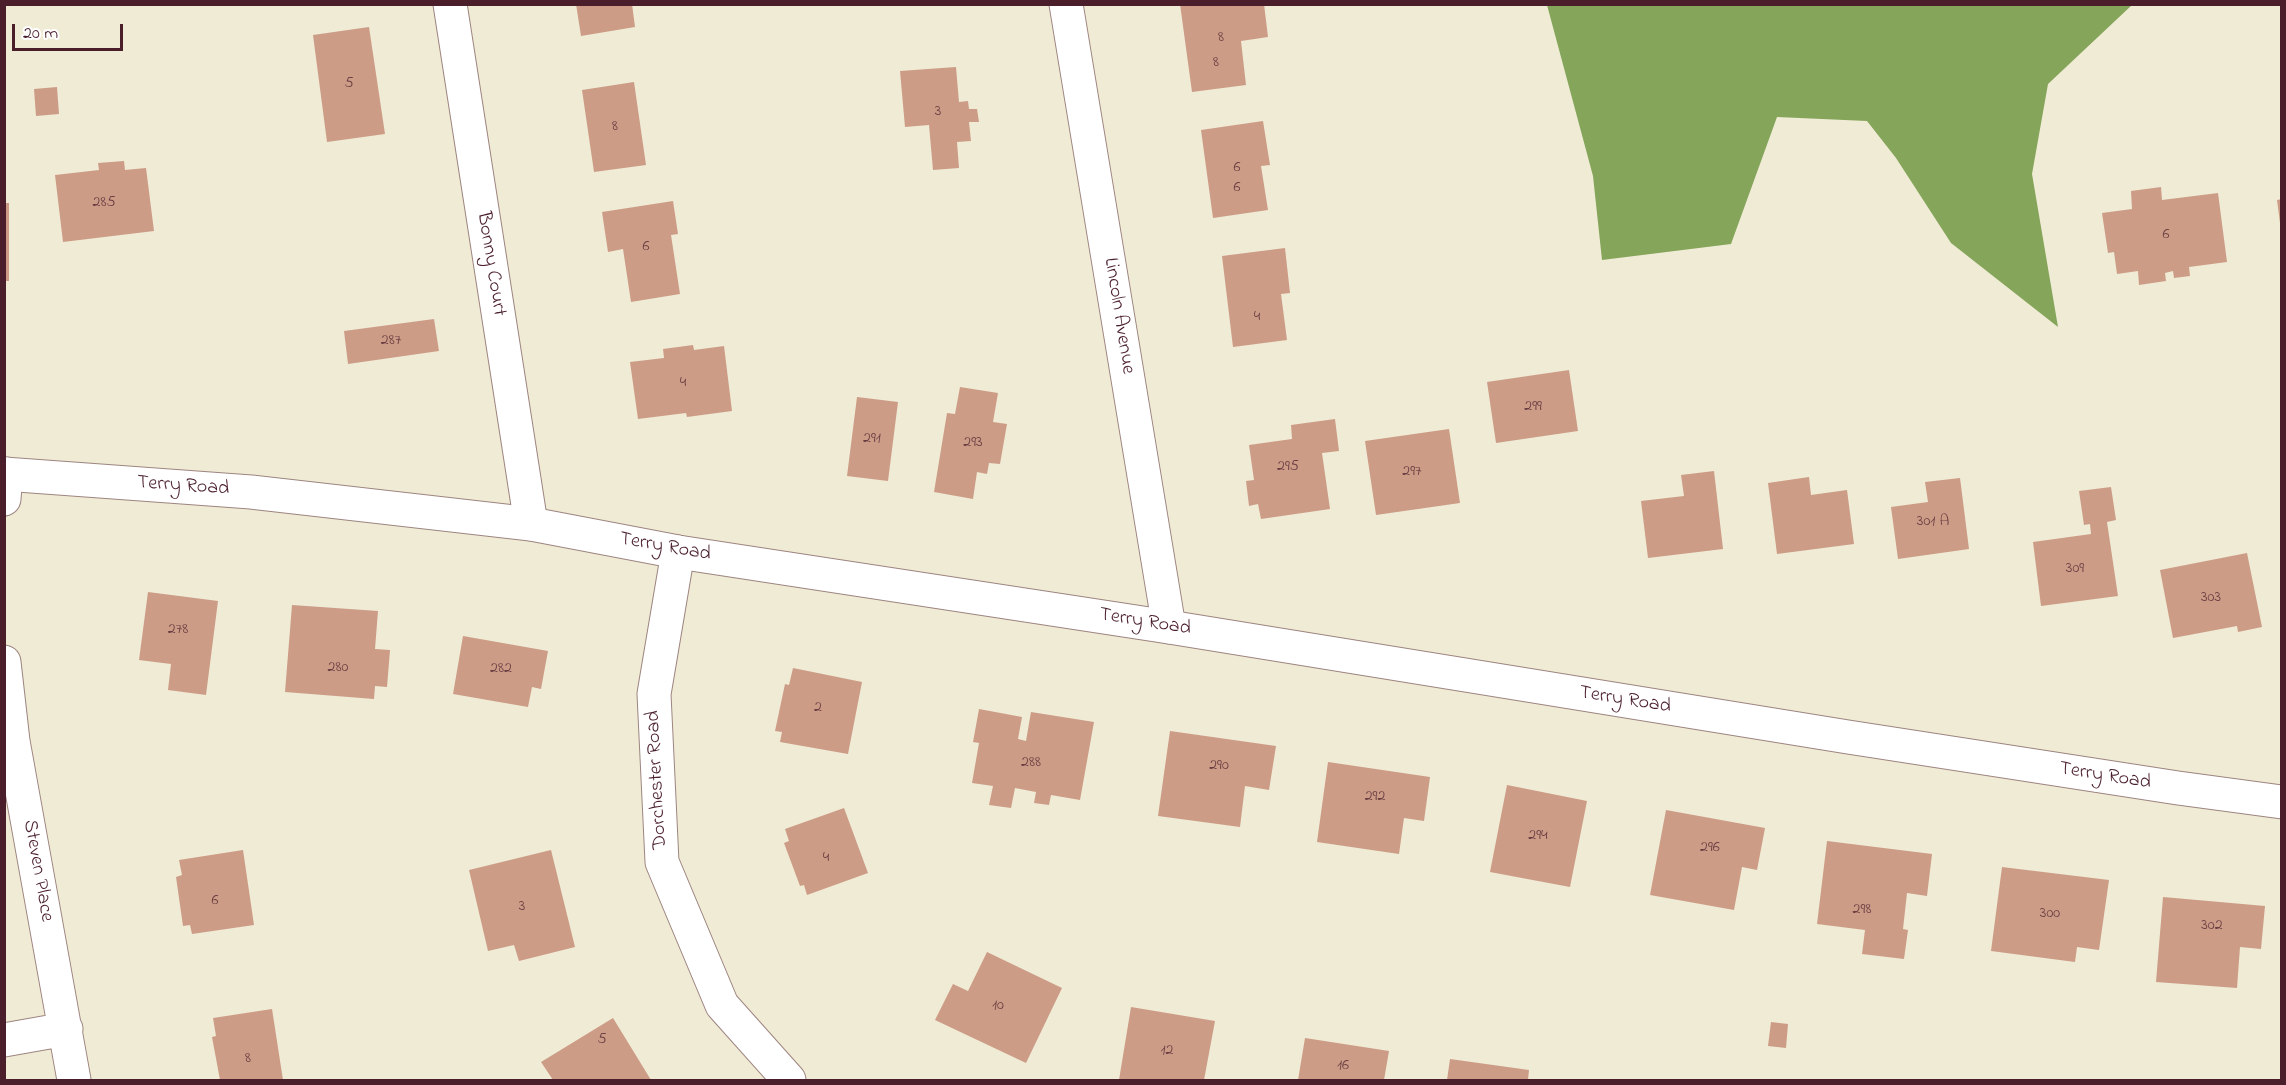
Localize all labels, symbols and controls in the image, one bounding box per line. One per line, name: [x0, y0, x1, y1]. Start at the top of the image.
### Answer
scale bar: [15, 12, 126, 50]
text: 20 m: [23, 21, 58, 47]
house number: 8: [1218, 28, 1224, 48]
house number: 8: [1213, 53, 1219, 73]
house number: 5: [344, 74, 354, 94]
house number: 3: [935, 102, 941, 122]
house number: 8: [612, 117, 618, 137]
house number: 6: [1233, 158, 1241, 178]
house number: 6: [1233, 178, 1241, 198]
house number: 285: [92, 193, 116, 213]
street label: Bonny Court: [470, 210, 510, 318]
house number: 6: [2162, 225, 2170, 245]
house number: 6: [642, 237, 650, 257]
street label: Lincoln Avenue: [1097, 256, 1139, 376]
house number: 4: [1254, 307, 1260, 327]
house number: 287: [381, 331, 401, 351]
house number: 4: [680, 373, 686, 393]
house number: 299: [1524, 397, 1542, 417]
house number: 291: [863, 429, 881, 449]
house number: 293: [963, 433, 983, 453]
house number: 295: [1277, 457, 1299, 477]
house number: 297: [1402, 462, 1422, 482]
street label: Terry Road: [136, 472, 230, 502]
house number: 301 A: [1917, 512, 1949, 532]
street label: Terry Road: [617, 528, 713, 568]
house number: 309: [2066, 559, 2084, 579]
house number: 303: [2201, 588, 2221, 608]
street label: Terry Road: [1097, 604, 1193, 642]
house number: 278: [168, 620, 188, 640]
house number: 280: [328, 658, 348, 678]
house number: 282: [490, 659, 512, 679]
street label: Terry Road: [1577, 682, 1673, 720]
house number: 2: [814, 698, 822, 718]
street label: Dorchester Road: [642, 710, 674, 850]
house number: 288: [1021, 753, 1041, 773]
house number: 290: [1209, 756, 1229, 776]
street label: Terry Road: [2057, 758, 2153, 796]
house number: 292: [1365, 787, 1385, 807]
street label: Steven Place: [16, 818, 58, 924]
house number: 294: [1528, 826, 1548, 846]
house number: 296: [1700, 838, 1720, 858]
house number: 4: [823, 848, 829, 868]
house number: 6: [211, 891, 219, 911]
house number: 3: [519, 897, 525, 917]
house number: 298: [1853, 900, 1871, 920]
house number: 300: [2040, 904, 2060, 924]
house number: 302: [2201, 916, 2223, 936]
house number: 10: [992, 996, 1004, 1016]
house number: 5: [597, 1030, 607, 1050]
house number: 12: [1160, 1041, 1174, 1061]
house number: 8: [245, 1049, 251, 1069]
house number: 16: [1337, 1056, 1349, 1076]

